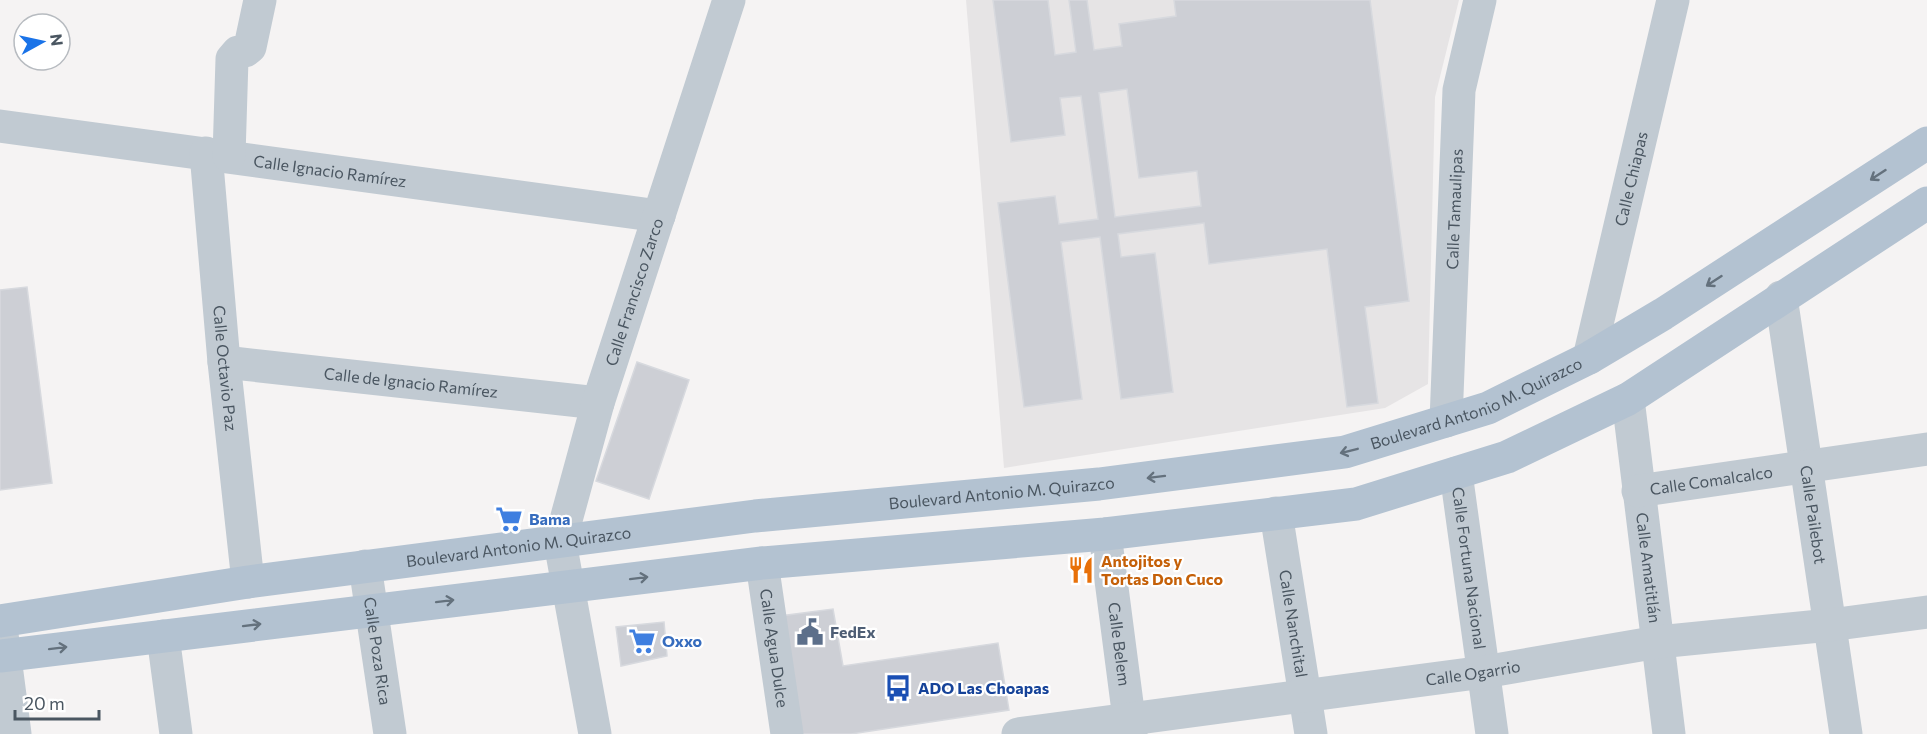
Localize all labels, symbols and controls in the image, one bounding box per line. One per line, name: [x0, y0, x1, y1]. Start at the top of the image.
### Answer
north arrow: [12, 12, 72, 72]
text: N: [47, 33, 68, 47]
street label: Calle Chiapas: [1610, 129, 1651, 228]
street label: Calle Tamaulipas: [1442, 148, 1466, 270]
street label: Calle Ignacio Ramírez: [252, 151, 408, 190]
one-way arrow: [1870, 169, 1887, 181]
street label: Calle Francisco Zarco: [601, 215, 667, 368]
one-way arrow: [1706, 274, 1723, 287]
street label: Calle Octavio Paz: [210, 305, 241, 432]
street label: Boulevard Antonio M. Quirazco: [1368, 353, 1585, 453]
street label: Calle de Ignacio Ramírez: [323, 363, 499, 401]
one-way arrow: [1340, 445, 1359, 457]
street label: Calle Comalcalco: [1649, 462, 1774, 498]
street label: Calle Pailebot: [1797, 464, 1831, 566]
street label: Boulevard Antonio M. Quirazco: [888, 472, 1116, 513]
one-way arrow: [1147, 472, 1167, 483]
street label: Calle Fortuna Nacional: [1449, 486, 1490, 650]
supermarket icon: Bama: [494, 504, 524, 534]
place label: Bama: [529, 509, 570, 528]
street label: Calle Amatitlán: [1633, 511, 1665, 624]
street label: Boulevard Antonio M. Quirazco: [405, 522, 632, 570]
place label: Antojitos y Tortas Don Cuco: [1101, 551, 1223, 588]
restaurant icon: Antojitos y Tortas Don Cuco: [1066, 555, 1096, 585]
street label: Calle Nanchital: [1276, 568, 1312, 679]
one-way arrow: [628, 572, 648, 583]
street label: Calle Agua Dulce: [757, 587, 793, 709]
street label: Calle Poza Rica: [361, 596, 396, 706]
one-way arrow: [435, 596, 455, 607]
street label: Calle Belem: [1105, 601, 1135, 687]
public building icon: FedEx: [795, 617, 825, 647]
one-way arrow: [241, 619, 261, 630]
place label: FedEx: [830, 622, 875, 641]
supermarket icon: Oxxo: [627, 626, 657, 656]
place label: Oxxo: [662, 631, 703, 650]
one-way arrow: [48, 643, 67, 654]
street label: Calle Ogarrio: [1424, 656, 1522, 689]
bus stop icon: ADO Las Choapas: [883, 673, 913, 703]
place label: ADO Las Choapas: [918, 678, 1049, 697]
scale bar: [15, 683, 99, 721]
text: 20 m: [24, 692, 65, 714]

